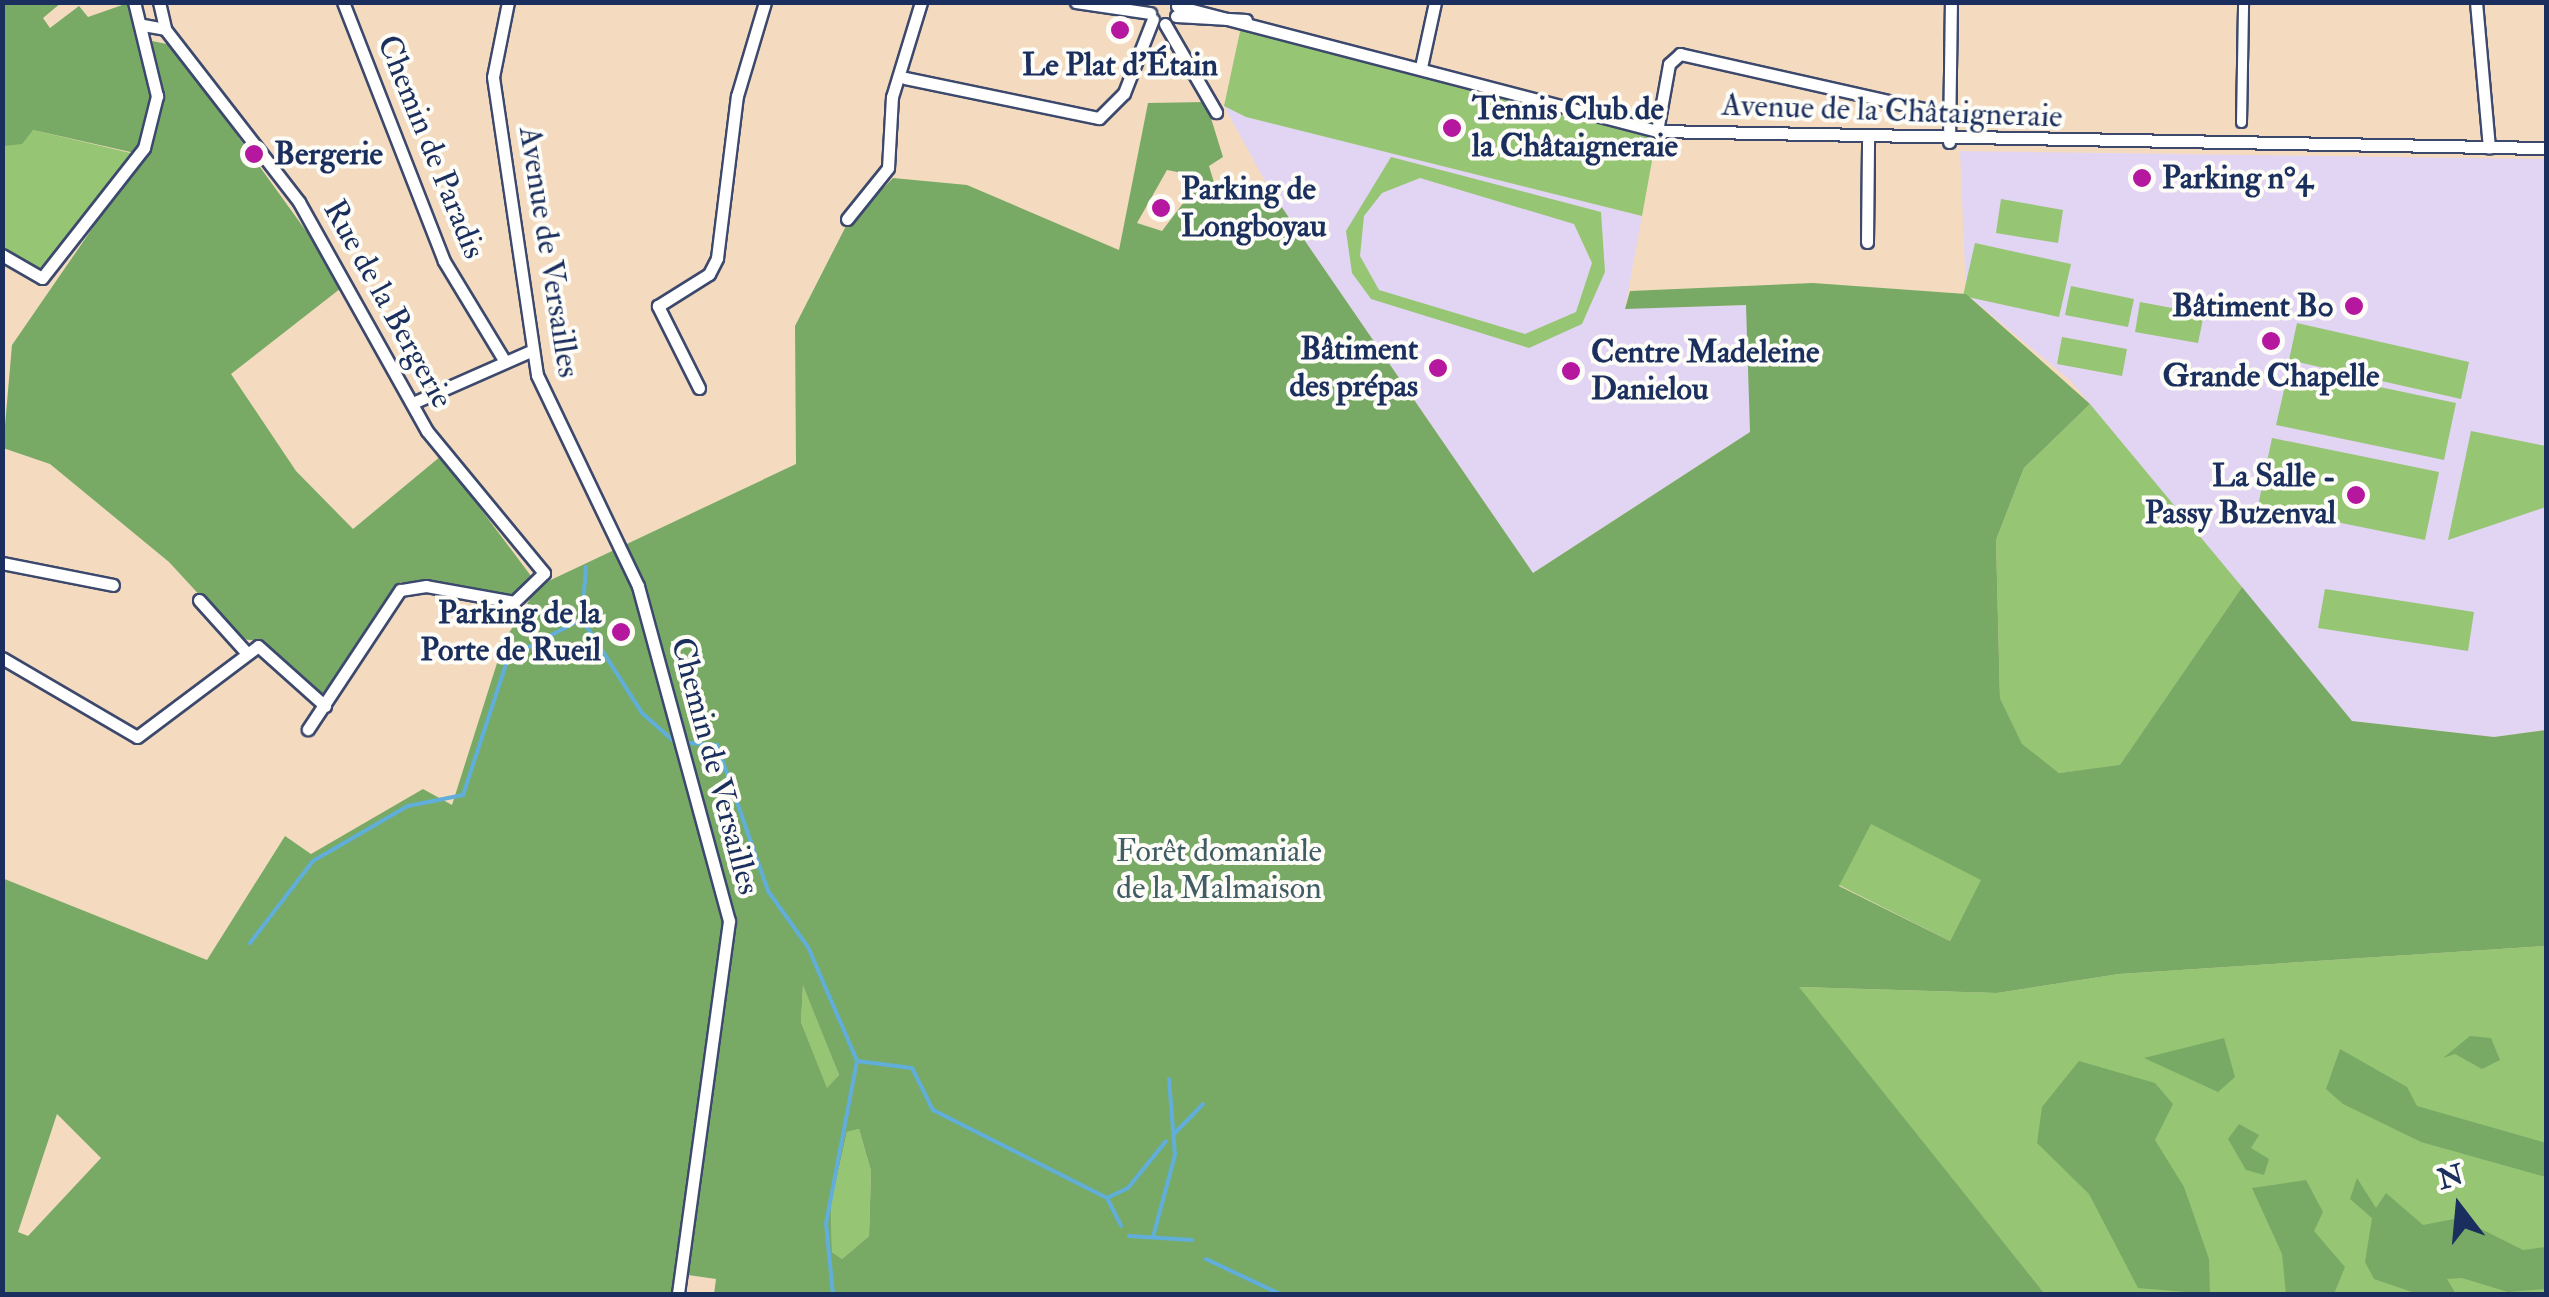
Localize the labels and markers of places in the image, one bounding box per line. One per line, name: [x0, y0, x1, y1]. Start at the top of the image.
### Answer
marker: Le Plat d'Étain: [1109, 19, 1131, 41]
place label: Le Plat d'Étain: [1022, 46, 1218, 84]
place label: Tennis Club de la Châtaigneraie: [1472, 91, 1678, 166]
marker: Tennis Club de la Châtaigneraie: [1441, 117, 1463, 139]
place label: Bergerie: [274, 135, 383, 173]
marker: Bergerie: [243, 143, 265, 165]
place label: Parking n°4: [2162, 159, 2313, 197]
marker: Parking n°4: [2131, 167, 2153, 189]
place label: Parking de Longboyau: [1181, 171, 1327, 246]
marker: Parking de Longboyau: [1150, 197, 1172, 219]
place label: Bâtiment B0: [2172, 287, 2334, 325]
marker: Bâtiment B0: [2343, 295, 2365, 317]
marker: Grande Chapelle: [2260, 330, 2282, 352]
place label: Bâtiment des prépas: [1290, 331, 1418, 406]
place label: Centre Madeleine Danielou: [1591, 334, 1819, 409]
marker: Bâtiment des prépas: [1427, 357, 1449, 379]
place label: Grande Chapelle: [2163, 357, 2379, 395]
marker: Centre Madeleine Danielou: [1560, 360, 1582, 382]
place label: La Salle - Passy Buzenval: [2145, 458, 2336, 533]
marker: La Salle - Passy Buzenval: [2345, 484, 2367, 506]
place label: Parking de la Porte de Rueil: [420, 595, 601, 670]
marker: Parking de la Porte de Rueil: [610, 621, 632, 643]

